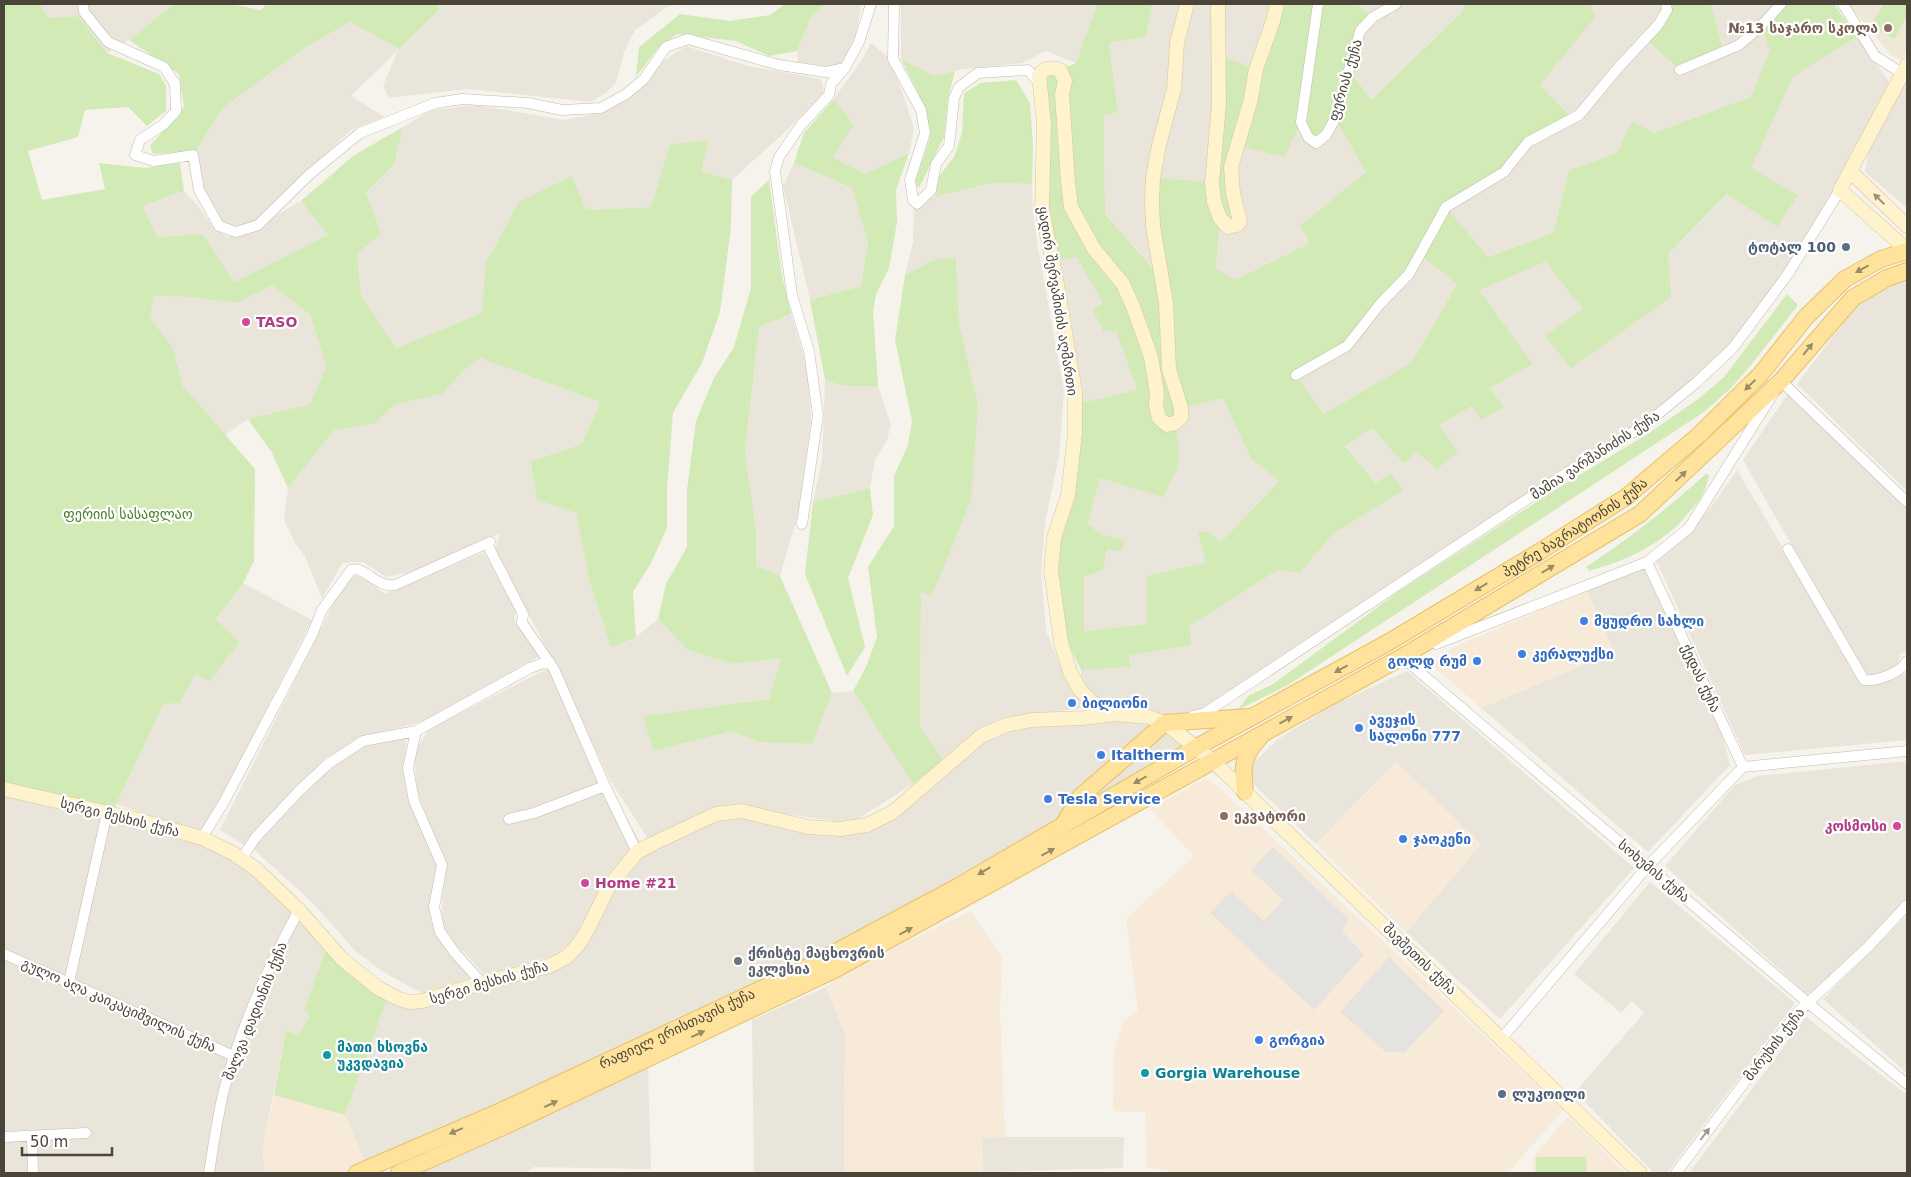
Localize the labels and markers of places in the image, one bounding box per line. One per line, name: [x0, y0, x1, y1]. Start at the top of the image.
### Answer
place label: №13 საჯარო სკოლა: [1728, 20, 1878, 36]
marker: №13 საჯარო სკოლა: [1882, 22, 1894, 34]
place label: ტოტალ 100: [1748, 239, 1836, 255]
marker: ტოტალ 100: [1840, 241, 1852, 253]
place label: TASO: [256, 314, 297, 330]
marker: TASO: [240, 316, 252, 328]
place label: მყუდრო სახლი: [1594, 613, 1704, 629]
marker: მყუდრო სახლი: [1578, 615, 1590, 627]
place label: კერალუქსი: [1532, 646, 1614, 662]
marker: კერალუქსი: [1516, 648, 1528, 660]
place label: გოლდ რუმ: [1388, 653, 1467, 669]
marker: გოლდ რუმ: [1471, 655, 1483, 667]
place label: ბილიონი: [1082, 695, 1148, 711]
marker: ბილიონი: [1066, 697, 1078, 709]
place label: ავეჯის სალონი 777: [1369, 712, 1461, 744]
marker: ავეჯის სალონი 777: [1353, 722, 1365, 734]
place label: Italtherm: [1111, 747, 1185, 763]
marker: Italtherm: [1095, 749, 1107, 761]
place label: Tesla Service: [1058, 791, 1161, 807]
marker: Tesla Service: [1042, 793, 1054, 805]
place label: ეკვატორი: [1234, 808, 1306, 824]
marker: ეკვატორი: [1218, 810, 1230, 822]
place label: კოსმოსი: [1825, 818, 1887, 834]
marker: კოსმოსი: [1891, 820, 1903, 832]
place label: ჯაოკენი: [1413, 831, 1471, 847]
marker: ჯაოკენი: [1397, 833, 1409, 845]
place label: Home #21: [595, 875, 677, 891]
marker: Home #21: [579, 877, 591, 889]
place label: ქრისტე მაცხოვრის ეკლესია: [748, 945, 885, 977]
marker: ქრისტე მაცხოვრის ეკლესია: [732, 955, 744, 967]
place label: გორგია: [1269, 1032, 1325, 1048]
marker: გორგია: [1253, 1034, 1265, 1046]
place label: მათი ხსოვნა უკვდავია: [337, 1039, 428, 1071]
marker: მათი ხსოვნა უკვდავია: [321, 1049, 333, 1061]
place label: Gorgia Warehouse: [1155, 1065, 1300, 1081]
marker: Gorgia Warehouse: [1139, 1067, 1151, 1079]
place label: ლუკოილი: [1512, 1086, 1585, 1102]
marker: ლუკოილი: [1496, 1088, 1508, 1100]

